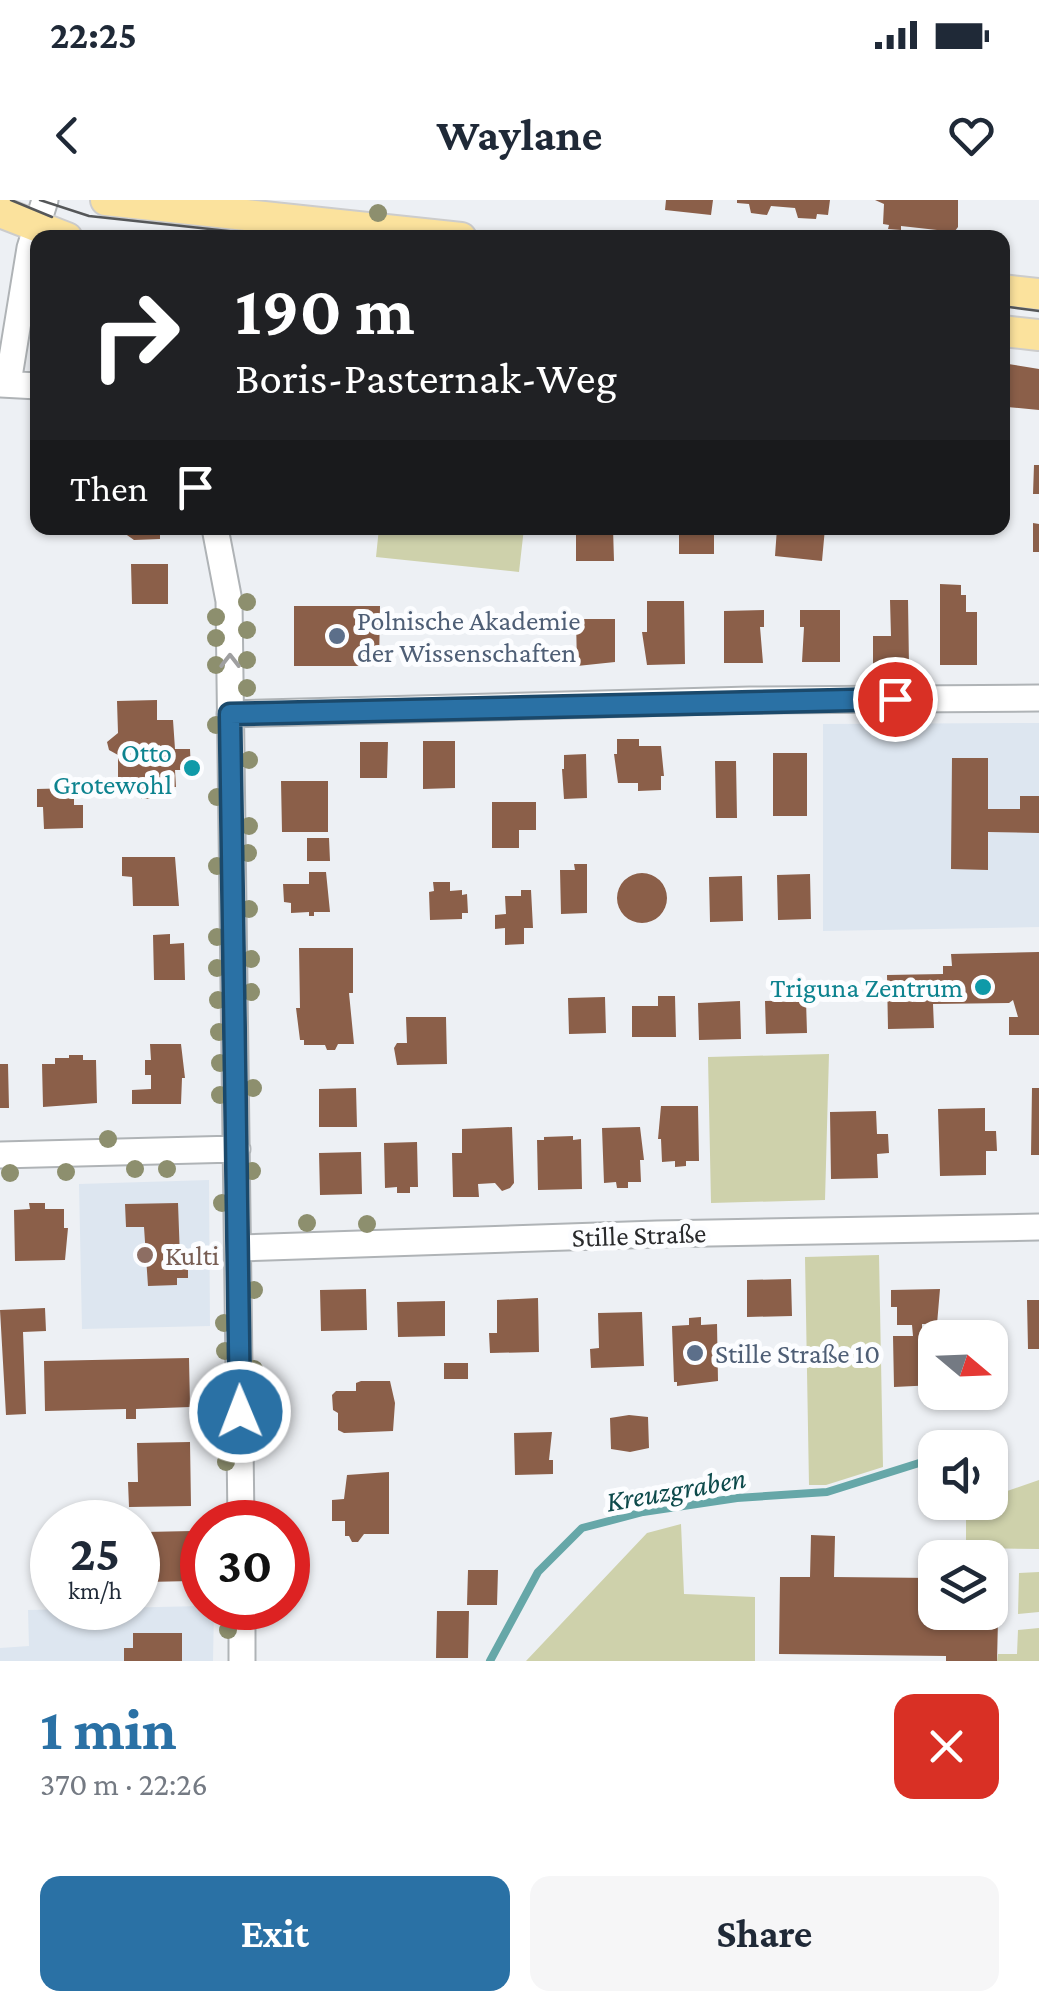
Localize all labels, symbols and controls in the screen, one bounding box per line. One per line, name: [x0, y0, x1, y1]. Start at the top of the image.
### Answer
text: 22:25: [50, 14, 137, 56]
icon: back: [40, 108, 95, 163]
icon: heart: [944, 108, 999, 163]
text: Waylane: [436, 110, 603, 160]
icon: right: [70, 270, 200, 400]
text: 190 m: [235, 271, 415, 349]
text: Boris-Pasternak-Weg: [235, 353, 617, 403]
icon: arrive: [168, 460, 223, 515]
text: Then: [70, 467, 148, 509]
place label: Polnische Akademie der Wissenschaften: [357, 605, 580, 668]
marker: Polnische Akademie der Wissenschaften: [326, 625, 348, 647]
one-way arrow: [219, 652, 240, 668]
pin: [853, 657, 938, 742]
icon: arrive: [868, 672, 923, 727]
place label: Otto Grotewohl: [53, 737, 172, 800]
marker: Otto Grotewohl: [181, 757, 203, 779]
place label: Triguna Zentrum: [770, 972, 963, 1003]
marker: Triguna Zentrum: [972, 976, 994, 998]
street label: Stille Straße: [571, 1217, 707, 1253]
place label: Kulti: [165, 1240, 219, 1271]
marker: Kulti: [134, 1244, 156, 1266]
north arrow: [918, 1320, 1008, 1410]
map controls: [918, 1320, 1008, 1630]
place label: Stille Straße 10: [715, 1338, 880, 1369]
marker: Stille Straße 10: [684, 1342, 706, 1364]
position arrow: [188, 1360, 292, 1464]
button: sound: [918, 1430, 1008, 1520]
water label: Kreuzgraben: [603, 1460, 749, 1519]
speed limit sign: 30: [180, 1500, 310, 1630]
text: 25: [70, 1525, 120, 1581]
button: layers: [918, 1540, 1008, 1630]
text: km/h: [68, 1577, 122, 1604]
button: close: [894, 1694, 999, 1799]
text: 1 min: [40, 1695, 177, 1762]
text: 370 m · 22:26: [40, 1766, 208, 1802]
button: Exit: [40, 1876, 510, 1991]
button: Share: [530, 1876, 999, 1991]

